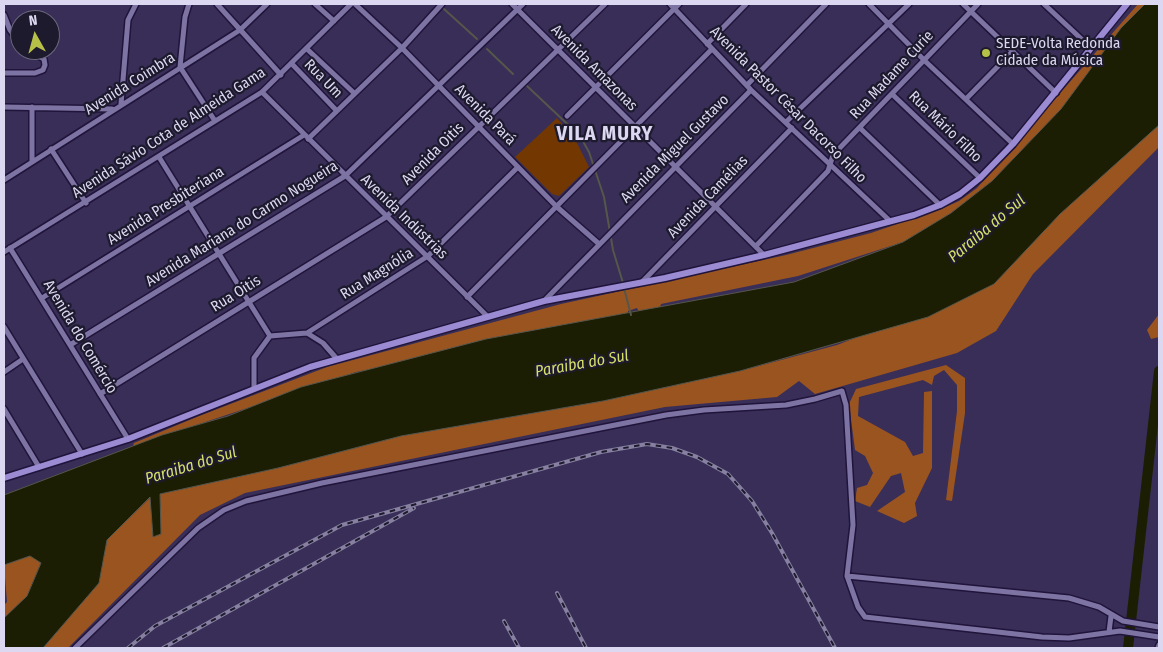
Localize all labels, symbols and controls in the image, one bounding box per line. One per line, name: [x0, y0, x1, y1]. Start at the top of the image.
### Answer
north arrow: [10, 10, 60, 60]
text: N: [28, 12, 38, 30]
street label: Avenida Amazonas: [547, 21, 641, 115]
street label: Avenida Pastor César Dacorso Filho: [706, 23, 870, 187]
street label: Rua Madame Curie: [846, 27, 938, 123]
place label: SEDE-Volta Redonda Cidade da Música: [996, 35, 1120, 70]
marker: SEDE-Volta Redonda Cidade da Música: [980, 47, 992, 59]
street label: Avenida Coimbra: [81, 49, 179, 119]
street label: Rua Um: [300, 56, 346, 102]
street label: Avenida Sávio Cota de Almeida Gama: [69, 64, 269, 202]
street label: Avenida Pará: [451, 81, 519, 149]
street label: Rua Mário Filho: [905, 88, 985, 166]
street label: Avenida Miguel Gustavo: [617, 91, 733, 207]
street label: Avenida Oitis: [398, 119, 468, 189]
district label: VILA MURY: [555, 122, 655, 146]
street label: Avenida Camélias: [664, 152, 752, 242]
street label: Avenida Mariana do Carmo Nogueira: [143, 157, 341, 291]
street label: Avenida Presbiteriana: [104, 163, 228, 249]
street label: Avenida Indústrias: [357, 171, 451, 263]
water label: Paraiba do Sul: [945, 191, 1029, 267]
street label: Rua Magnólia: [337, 244, 417, 304]
street label: Rua Oitis: [208, 272, 264, 316]
street label: Avenida do Comércio: [39, 277, 121, 397]
water label: Paraiba do Sul: [534, 346, 630, 382]
water label: Paraiba do Sul: [143, 443, 239, 489]

